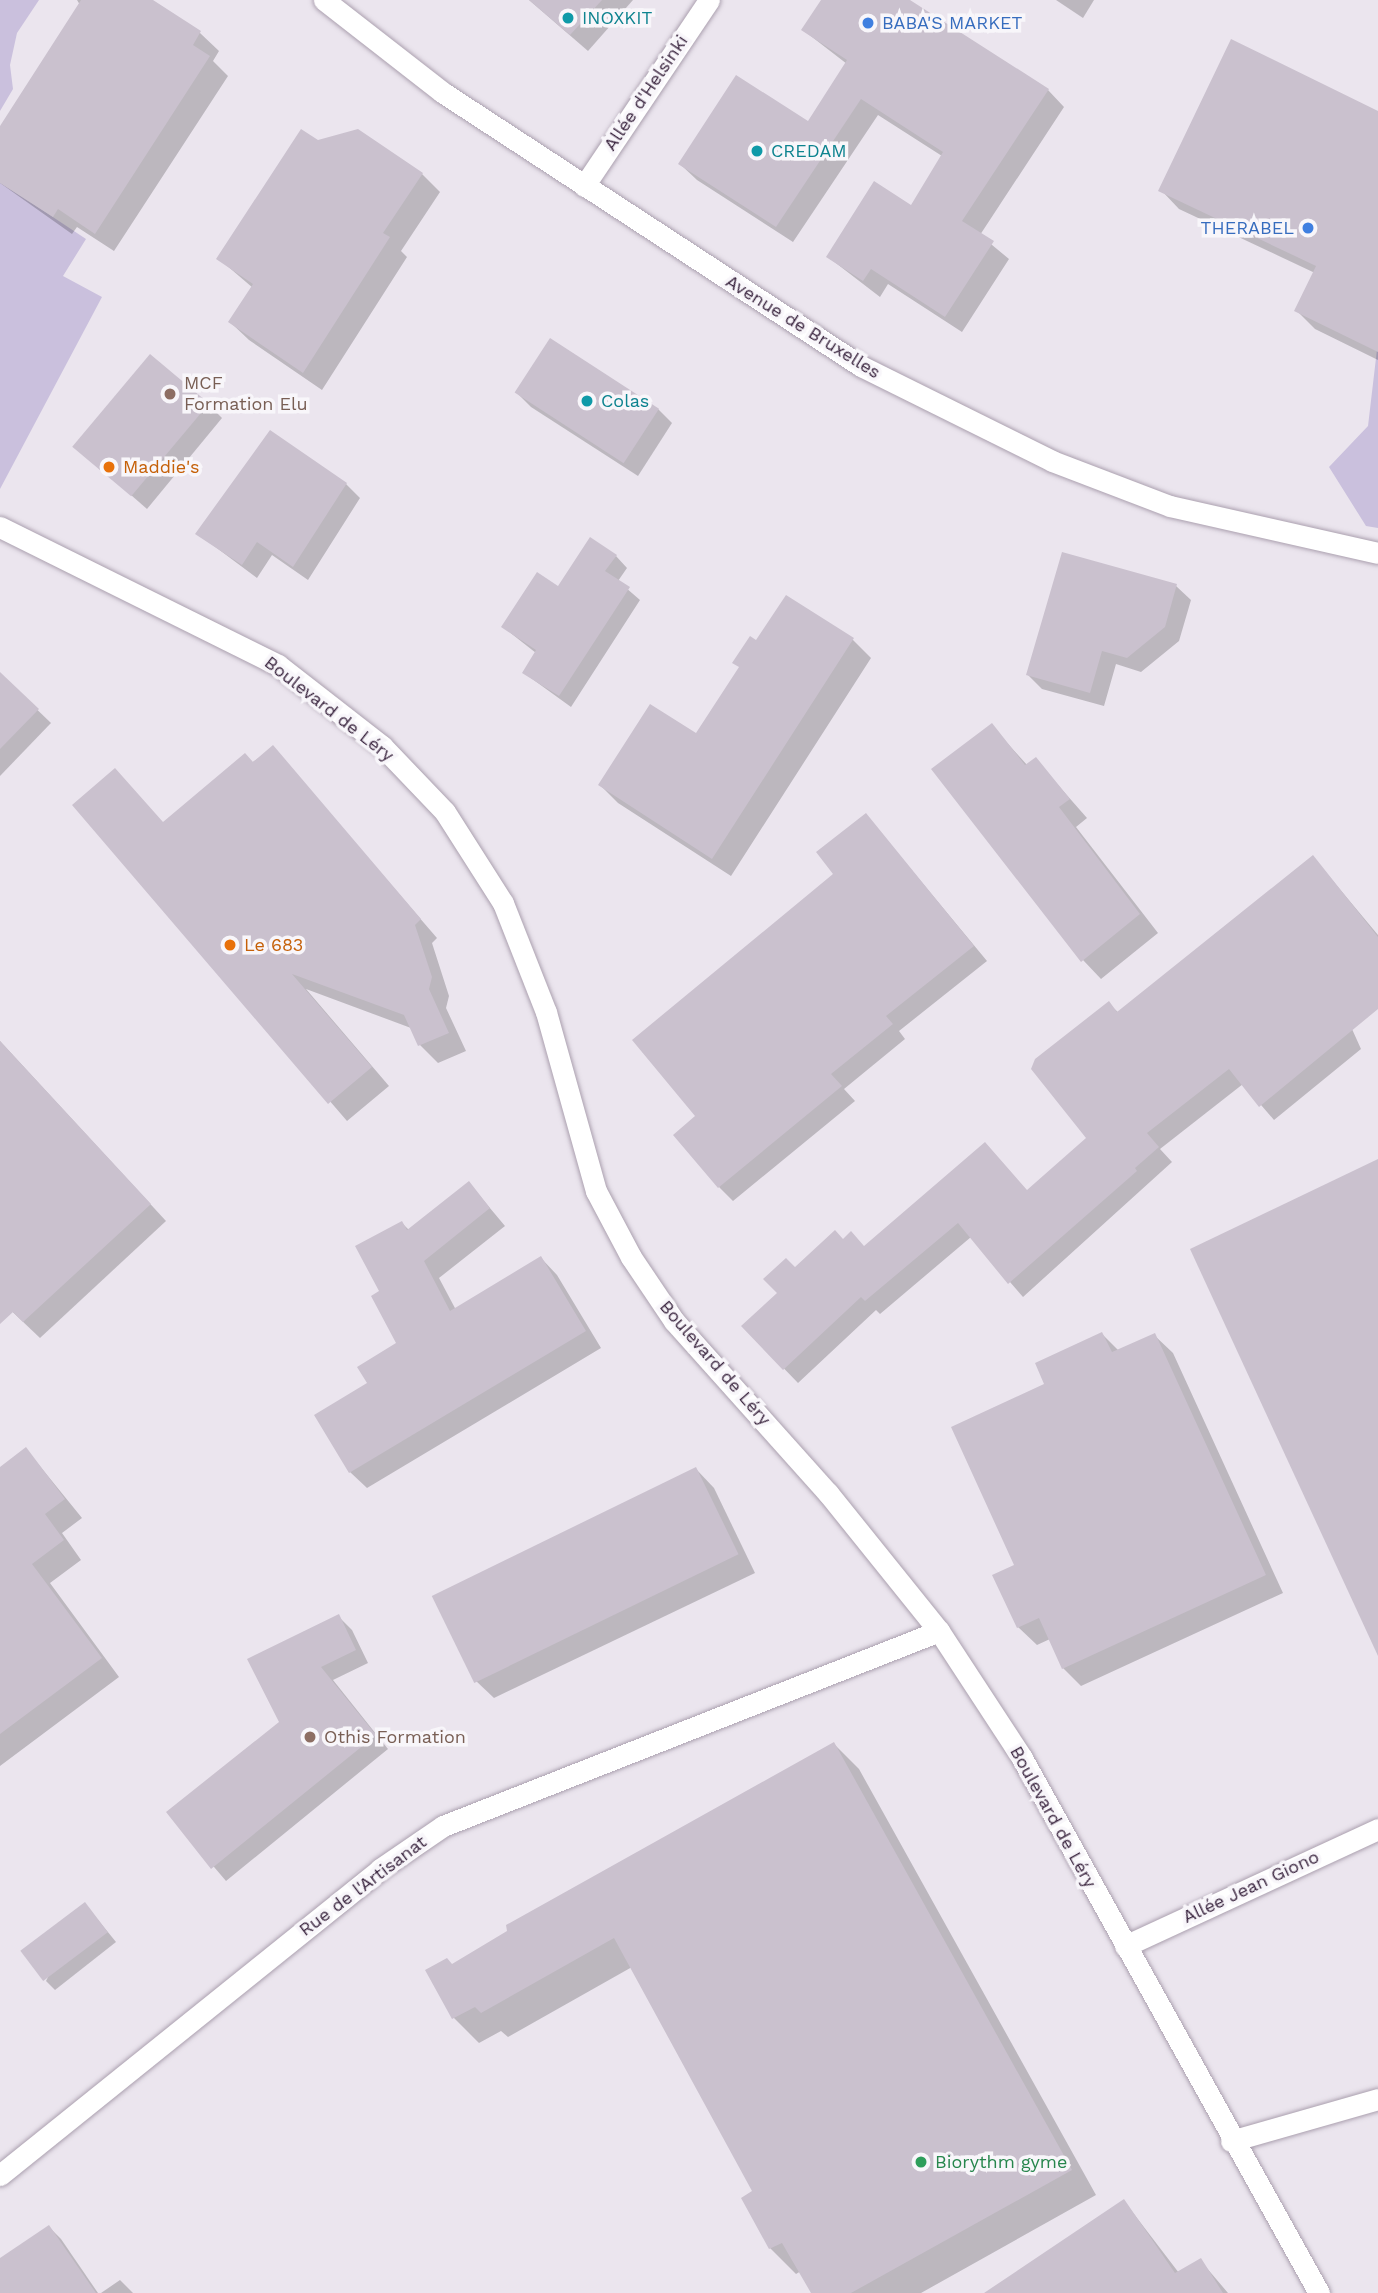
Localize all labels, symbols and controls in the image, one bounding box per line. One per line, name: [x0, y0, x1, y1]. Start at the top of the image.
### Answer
place label: INOXKIT: [582, 7, 652, 29]
marker: INOXKIT: [560, 10, 576, 26]
place label: BABA'S MARKET: [882, 12, 1022, 34]
marker: BABA'S MARKET: [860, 15, 876, 31]
street label: Allée d'Helsinki: [599, 31, 693, 155]
place label: CREDAM: [771, 140, 847, 162]
marker: CREDAM: [749, 143, 765, 159]
place label: THERABEL: [1201, 217, 1294, 239]
marker: THERABEL: [1300, 220, 1316, 236]
street label: Avenue de Bruxelles: [722, 271, 884, 383]
place label: MCF Formation Elu: [184, 373, 308, 416]
marker: MCF Formation Elu: [162, 386, 178, 402]
place label: Colas: [601, 390, 649, 412]
marker: Colas: [579, 393, 595, 409]
place label: Maddie's: [123, 456, 199, 478]
marker: Maddie's: [101, 459, 117, 475]
street label: Boulevard de Léry: [260, 652, 398, 766]
place label: Le 683: [244, 934, 303, 956]
marker: Le 683: [222, 937, 238, 953]
street label: Boulevard de Léry: [655, 1296, 775, 1430]
place label: Othis Formation: [324, 1726, 466, 1748]
marker: Othis Formation: [302, 1729, 318, 1745]
street label: Boulevard de Léry: [1005, 1742, 1101, 1892]
street label: Rue de l'Artisanat: [295, 1831, 431, 1941]
street label: Allée Jean Giono: [1179, 1846, 1323, 1928]
place label: Biorythm gyme: [935, 2151, 1067, 2173]
marker: Biorythm gyme: [913, 2154, 929, 2170]

